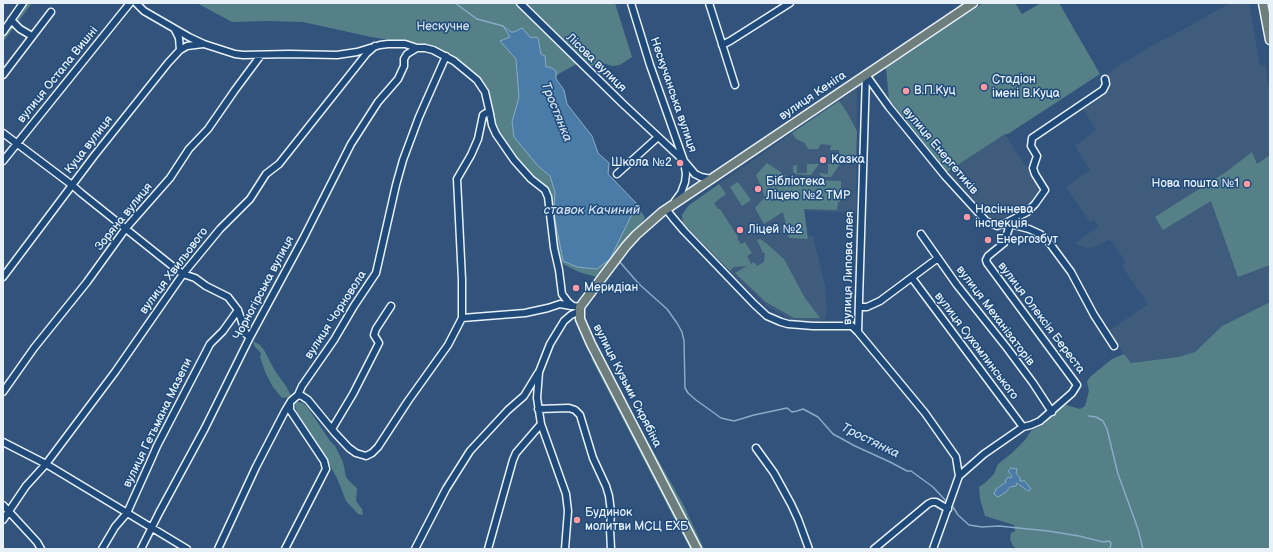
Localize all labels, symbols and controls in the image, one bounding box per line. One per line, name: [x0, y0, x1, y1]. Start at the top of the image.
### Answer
park label: Нескучне: [416, 20, 470, 34]
street label: вулиця Остапа Вишні: [15, 24, 101, 126]
street label: Лісова вулиця: [563, 31, 629, 95]
street label: Нескучанська вулиця: [647, 36, 699, 154]
street label: вулиця Кеніга: [777, 68, 849, 124]
place label: Стадіон імені В.Куца: [992, 73, 1060, 101]
water label: Тростянка: [537, 80, 575, 144]
marker: Стадіон імені В.Куца: [979, 82, 989, 92]
place label: В.П.Куц: [914, 84, 956, 98]
marker: В.П.Куц: [901, 86, 911, 96]
street label: вулиця Енергетиків: [899, 104, 981, 198]
street label: Куца вулиця: [62, 113, 116, 177]
place label: Казка: [831, 153, 865, 167]
marker: Казка: [818, 155, 828, 165]
place label: Школа №2: [611, 156, 672, 170]
marker: Школа №2: [675, 158, 685, 168]
place label: Бібліотека Ліцею №2 ТМР: [766, 175, 850, 203]
place label: Нова пошта №1: [1152, 177, 1239, 191]
marker: Нова пошта №1: [1242, 179, 1252, 189]
street label: Зоряна вулиця: [92, 180, 156, 254]
marker: Бібліотека Ліцею №2 ТМР: [753, 184, 763, 194]
water label: ставок Качиний: [544, 203, 640, 219]
place label: Насіннева інспекція: [975, 203, 1033, 231]
street label: вулиця Липова алея: [841, 211, 857, 325]
marker: Насіннева інспекція: [962, 212, 972, 222]
place label: Ліцей №2: [748, 223, 802, 237]
street label: вулиця Хвильового: [137, 225, 211, 317]
marker: Ліцей №2: [735, 225, 745, 235]
street label: Чорногірська вулиця: [230, 233, 298, 343]
place label: Енергозбут: [996, 233, 1058, 247]
marker: Енергозбут: [983, 235, 993, 245]
street label: вулиця Олексія Береста: [994, 259, 1088, 377]
street label: вулиця Механізаторів: [953, 263, 1037, 369]
street label: вулиця Чорновола: [302, 268, 370, 362]
place label: Меридіан: [584, 281, 638, 295]
marker: Меридіан: [571, 283, 581, 293]
street label: вулиця Сухомлинського: [931, 289, 1021, 403]
street label: вулиця Кузьми Скрябіна: [590, 322, 664, 450]
street label: вулиця Гетьмана Мазепи: [120, 356, 196, 490]
water label: Тростянка: [838, 420, 902, 462]
place label: Будинок молитви МСЦ ЕХБ: [585, 506, 688, 534]
marker: Будинок молитви МСЦ ЕХБ: [572, 515, 582, 525]

